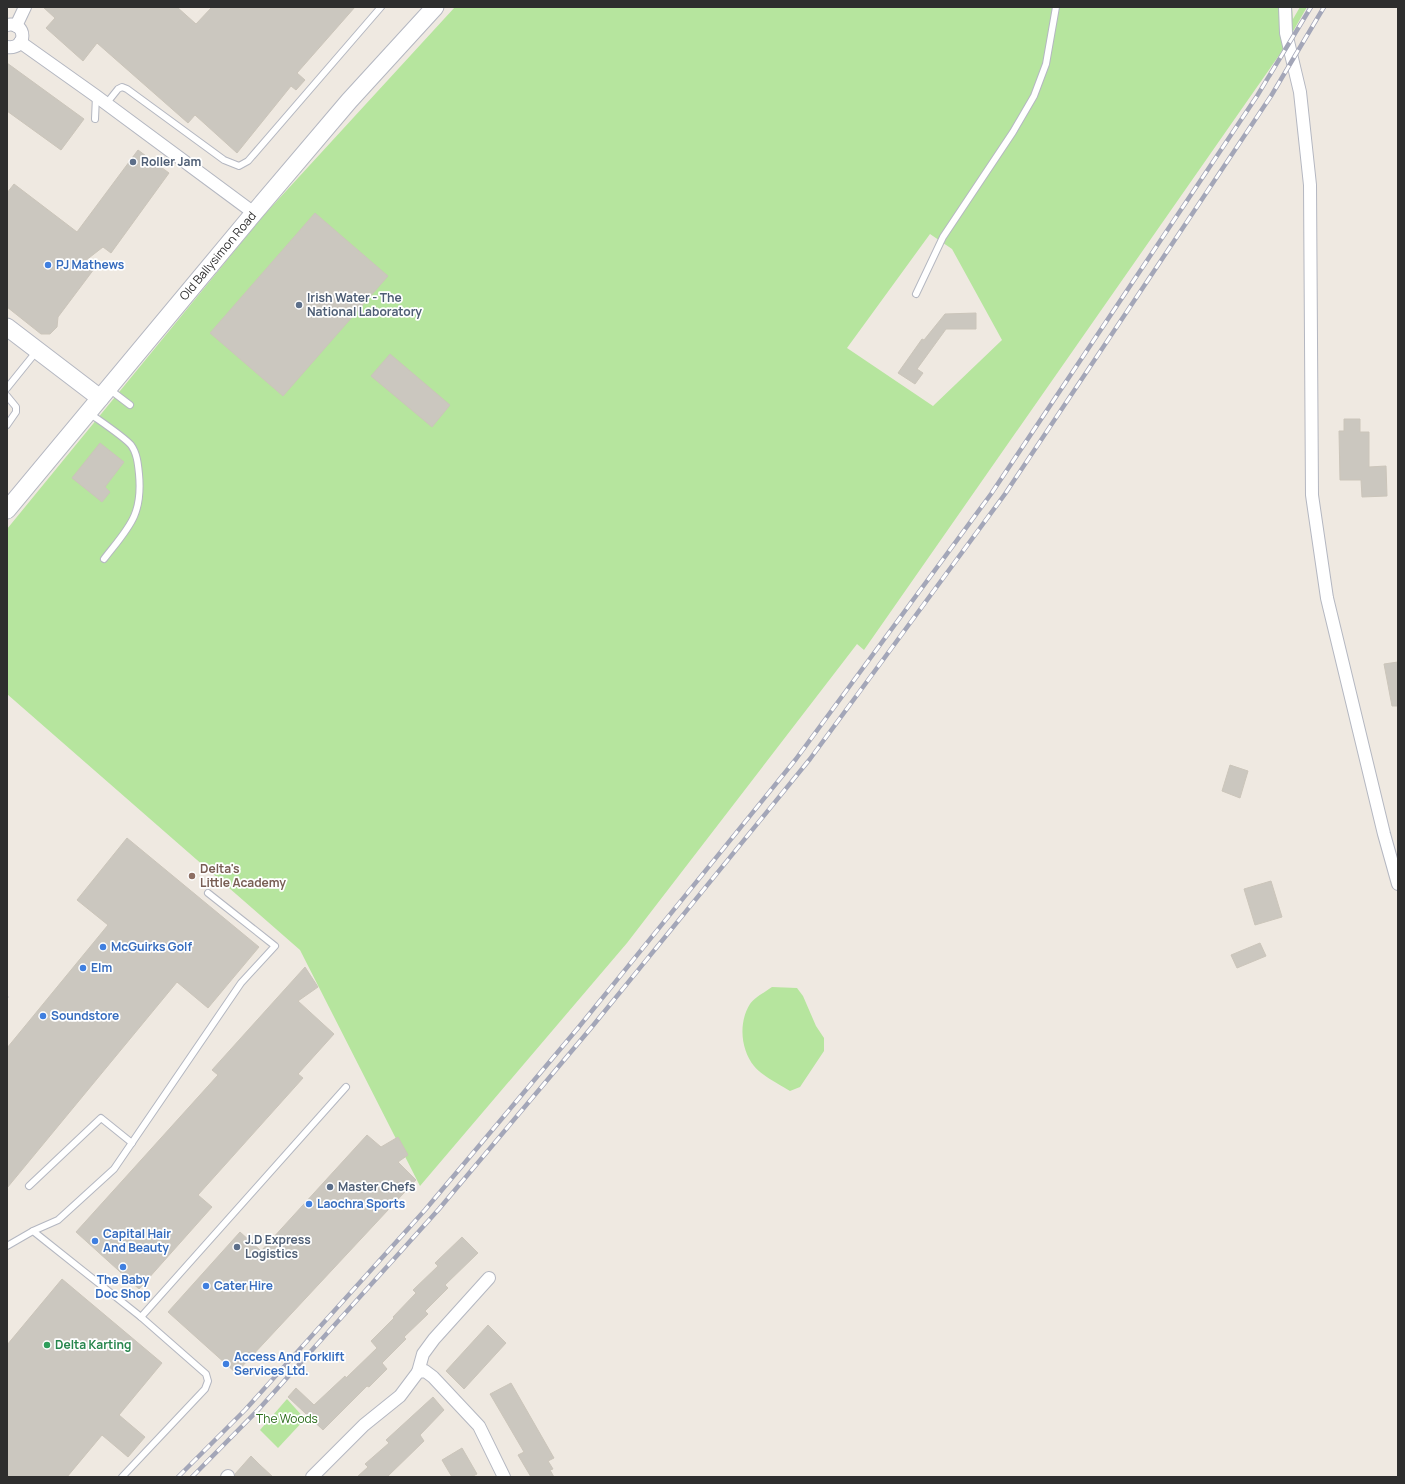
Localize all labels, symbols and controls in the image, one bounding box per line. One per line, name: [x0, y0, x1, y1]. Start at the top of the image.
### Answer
place label: Roller Jam: [141, 153, 201, 170]
marker: Roller Jam: [128, 157, 138, 167]
street label: Old Ballysimon Road: [175, 208, 260, 304]
place label: PJ Mathews: [56, 256, 125, 273]
marker: PJ Mathews: [43, 260, 53, 270]
place label: Irish Water - The National Laboratory: [307, 289, 422, 320]
marker: Irish Water - The National Laboratory: [294, 300, 304, 310]
place label: Delta's Little Academy: [200, 860, 286, 891]
marker: Delta's Little Academy: [187, 871, 197, 881]
place label: McGuirks Golf: [111, 938, 192, 955]
marker: McGuirks Golf: [98, 942, 108, 952]
place label: Elm: [91, 959, 112, 976]
marker: Elm: [78, 963, 88, 973]
place label: Soundstore: [51, 1007, 119, 1024]
marker: Soundstore: [38, 1011, 48, 1021]
place label: Master Chefs: [338, 1178, 416, 1195]
marker: Master Chefs: [325, 1182, 335, 1192]
place label: Laochra Sports: [317, 1195, 406, 1212]
marker: Laochra Sports: [304, 1199, 314, 1209]
place label: Capital Hair And Beauty: [103, 1225, 171, 1256]
place label: J.D Express Logistics: [245, 1231, 311, 1262]
marker: Capital Hair And Beauty: [90, 1236, 100, 1246]
marker: J.D Express Logistics: [232, 1242, 242, 1252]
marker: The Baby Doc Shop: [118, 1262, 128, 1272]
place label: The Baby Doc Shop: [95, 1271, 151, 1302]
place label: Cater Hire: [214, 1277, 273, 1294]
marker: Cater Hire: [201, 1281, 211, 1291]
place label: Delta Karting: [55, 1336, 131, 1353]
marker: Delta Karting: [42, 1340, 52, 1350]
place label: Access And Forklift Services Ltd.: [234, 1348, 345, 1379]
marker: Access And Forklift Services Ltd.: [221, 1359, 231, 1369]
park label: The Woods: [256, 1410, 318, 1427]

